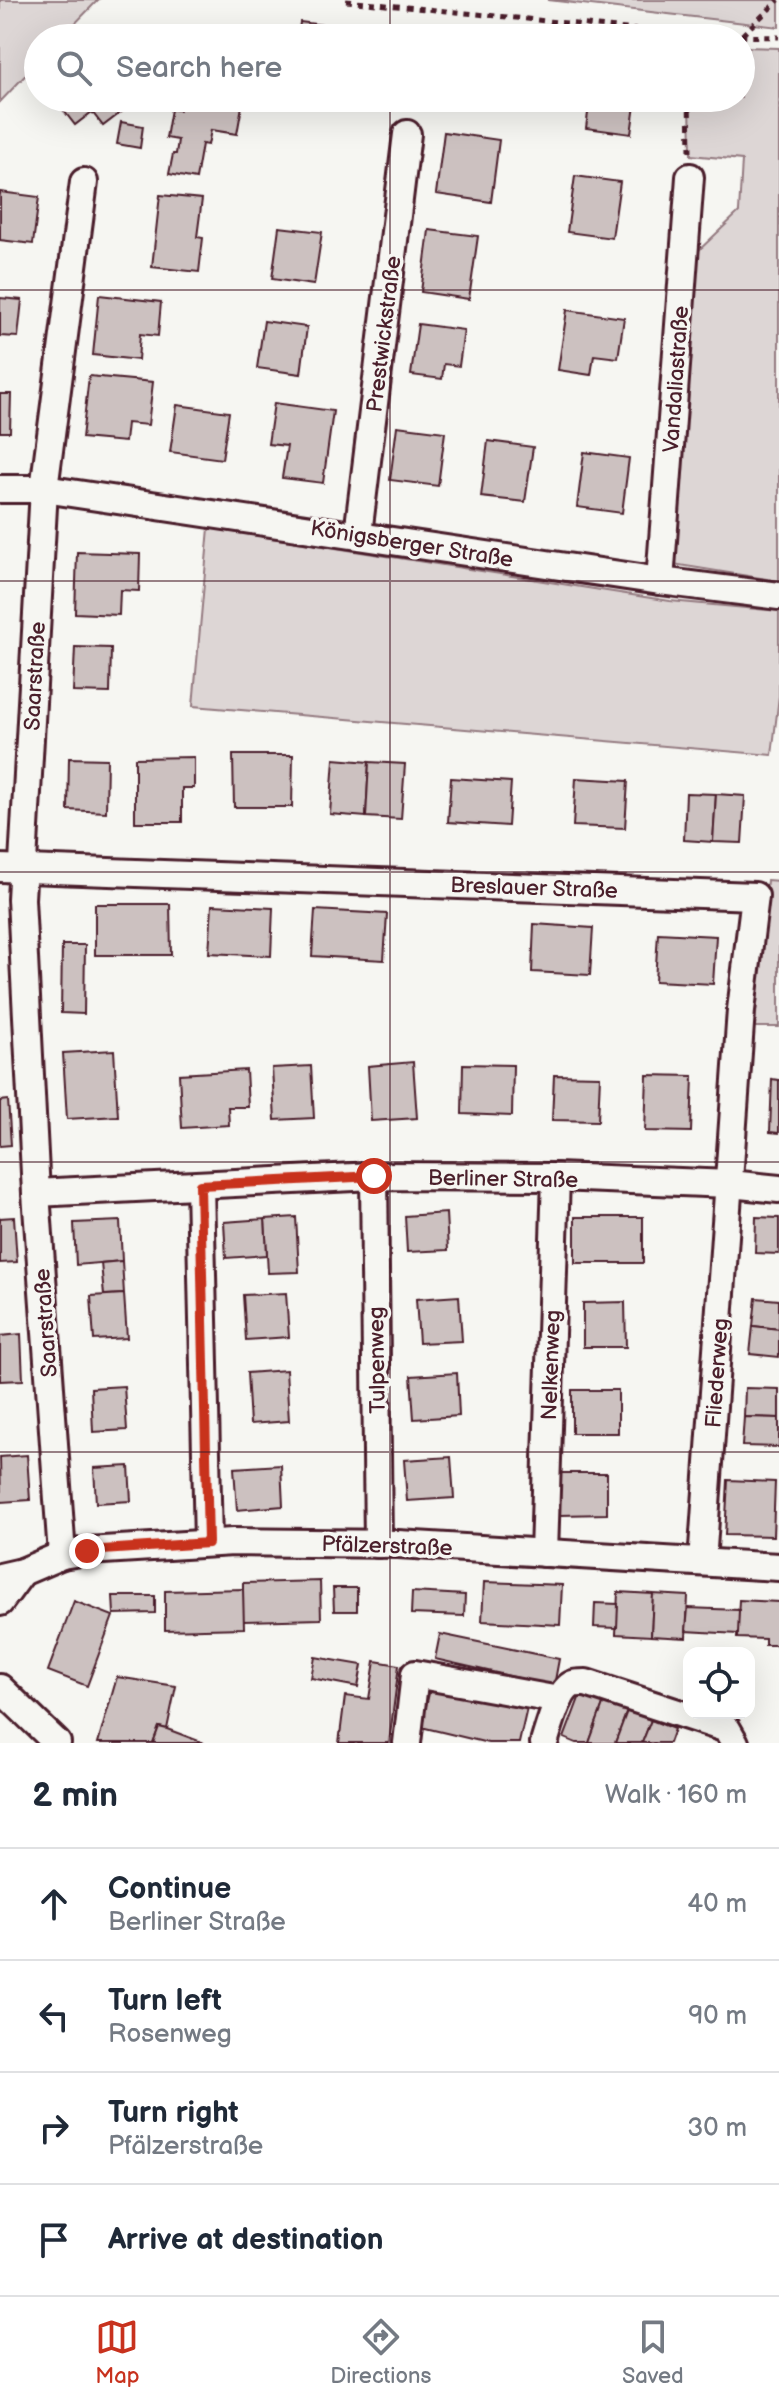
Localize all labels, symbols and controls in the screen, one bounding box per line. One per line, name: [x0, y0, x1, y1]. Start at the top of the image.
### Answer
search box: [24, 24, 755, 112]
icon: search: [52, 46, 96, 90]
text: Search here: [116, 50, 282, 86]
street label: Prestwickstraße: [362, 254, 407, 414]
street label: Vandaliastraße: [658, 305, 695, 453]
street label: Königsberger Straße: [308, 515, 515, 574]
street label: Saarstraße: [19, 621, 52, 731]
street label: Breslauer Straße: [450, 872, 618, 905]
route start: [356, 1158, 392, 1194]
street label: Berliner Straße: [428, 1165, 578, 1194]
street label: Saarstraße: [29, 1268, 64, 1378]
street label: Tulpenweg: [363, 1306, 392, 1414]
street label: Nelkenweg: [536, 1309, 567, 1421]
street label: Fliederweg: [700, 1317, 735, 1429]
street label: Pfälzerstraße: [321, 1531, 453, 1562]
route end: [69, 1533, 105, 1569]
map controls: [683, 1647, 755, 1719]
button: locate: [683, 1647, 755, 1719]
text: 2 min: [32, 1775, 118, 1816]
text: Walk · 160 m: [605, 1780, 747, 1811]
text: Continue: [108, 1871, 231, 1907]
icon: ahead: [32, 1882, 76, 1926]
text: 40 m: [687, 1889, 747, 1920]
text: Berliner Straße: [108, 1907, 286, 1938]
text: Turn left: [108, 1983, 222, 2019]
icon: left: [32, 1994, 76, 2038]
text: 90 m: [688, 2001, 747, 2032]
text: Rosenweg: [108, 2019, 232, 2050]
text: Turn right: [108, 2095, 239, 2131]
icon: right: [32, 2106, 76, 2150]
text: 30 m: [687, 2113, 747, 2144]
text: Pfälzerstraße: [108, 2131, 263, 2162]
icon: arrive: [32, 2218, 76, 2262]
text: Arrive at destination: [108, 2222, 384, 2258]
tab: Map: [95, 2315, 140, 2390]
tab: Directions: [330, 2315, 431, 2390]
tab: Saved: [622, 2315, 684, 2390]

